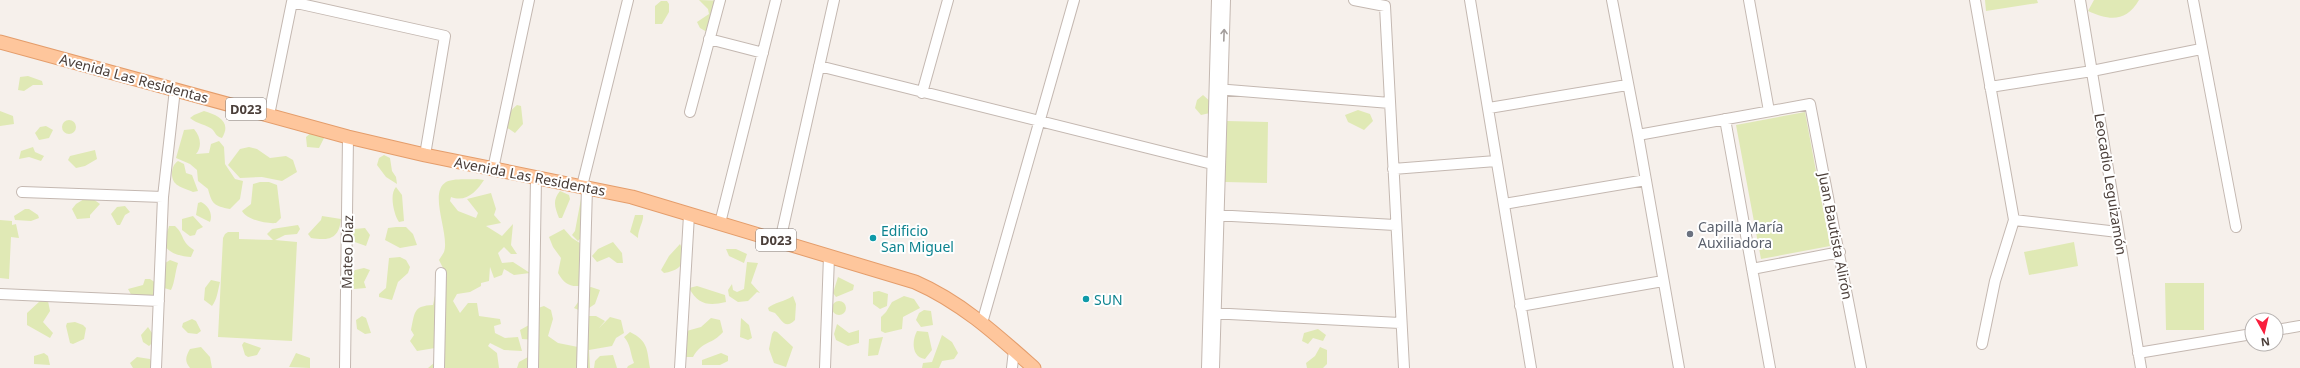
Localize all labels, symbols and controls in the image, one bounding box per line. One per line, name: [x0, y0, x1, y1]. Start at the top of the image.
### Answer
one-way arrow: [1220, 29, 1228, 42]
street label: Avenida Las Residentas: [57, 49, 211, 107]
road number: D023: [226, 98, 266, 120]
street label: Leocadio Leguizamón: [2090, 112, 2132, 256]
street label: Avenida Las Residentas: [453, 152, 607, 200]
street label: Juan Bautista Alirón: [1814, 169, 1858, 301]
street label: Mateo Díaz: [337, 214, 357, 289]
place label: Capilla María Auxiliadora: [1698, 217, 1783, 252]
place label: Edificio San Miguel: [881, 221, 954, 256]
road number: D023: [756, 229, 796, 251]
marker: Capilla María Auxiliadora: [1685, 229, 1695, 239]
marker: Edificio San Miguel: [868, 233, 878, 243]
place label: SUN: [1094, 290, 1123, 309]
marker: SUN: [1081, 294, 1091, 304]
north arrow: [2244, 312, 2284, 352]
text: N: [2260, 334, 2271, 350]

